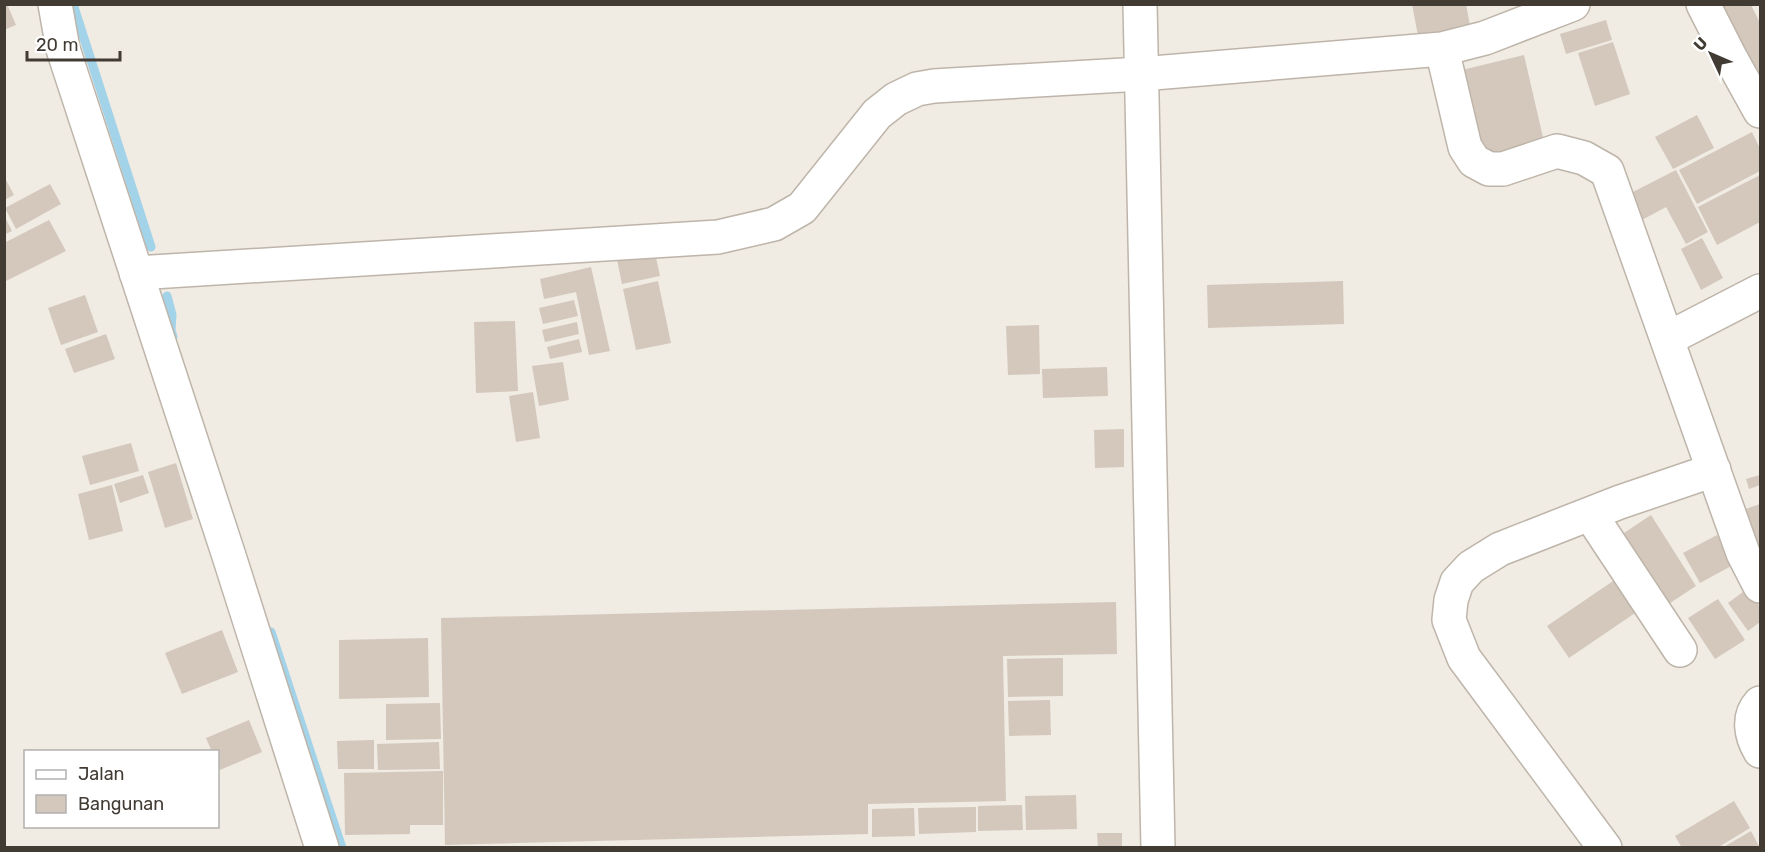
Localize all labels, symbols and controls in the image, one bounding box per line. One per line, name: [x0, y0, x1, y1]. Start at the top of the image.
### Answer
scale bar: [27, 24, 120, 62]
north arrow: [1681, 24, 1741, 84]
text: U: [1690, 33, 1711, 55]
text: 20 m: [36, 34, 78, 56]
legend: [24, 750, 219, 828]
text: Jalan: [78, 763, 125, 785]
text: Bangunan: [78, 793, 164, 815]

